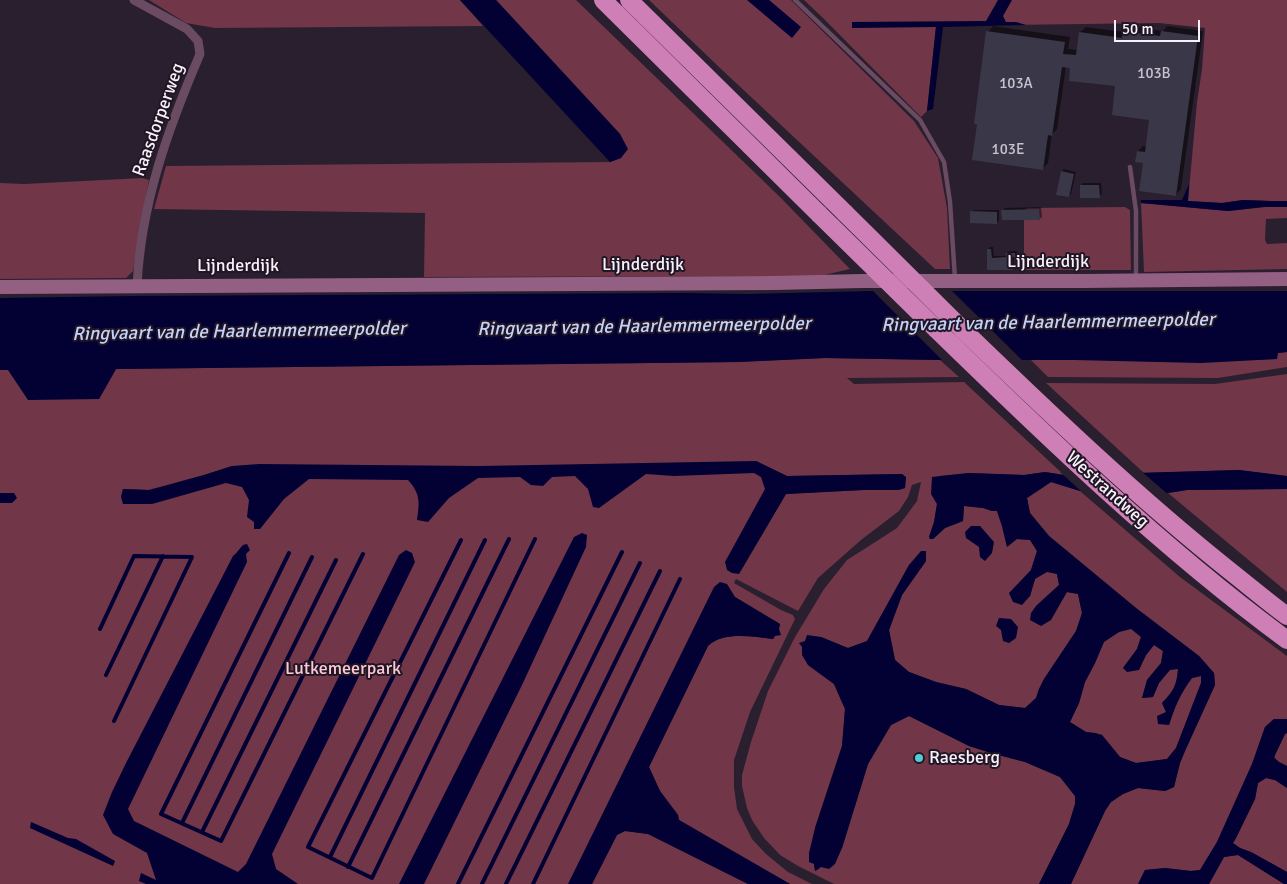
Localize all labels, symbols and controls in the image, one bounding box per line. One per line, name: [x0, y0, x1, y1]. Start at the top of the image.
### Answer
scale bar: [1117, 10, 1203, 42]
text: 50 m: [1122, 20, 1153, 38]
street label: Raasdorperweg: [128, 60, 190, 180]
house number: 103B: [1137, 65, 1171, 83]
house number: 103A: [999, 75, 1033, 93]
house number: 103E: [992, 141, 1024, 159]
street label: Lijnderdijk: [1007, 251, 1089, 273]
street label: Lijnderdijk: [602, 254, 684, 276]
street label: Lijnderdijk: [197, 255, 279, 277]
water label: Ringvaart van de Haarlemmermeerpolder: [881, 309, 1215, 337]
water label: Ringvaart van de Haarlemmermeerpolder: [477, 313, 811, 341]
water label: Ringvaart van de Haarlemmermeerpolder: [72, 318, 406, 346]
street label: Westrandweg: [1061, 447, 1153, 533]
park label: Lutkemeerpark: [285, 658, 401, 680]
place label: Raesberg: [929, 747, 1000, 769]
marker: Raesberg: [913, 752, 925, 764]

